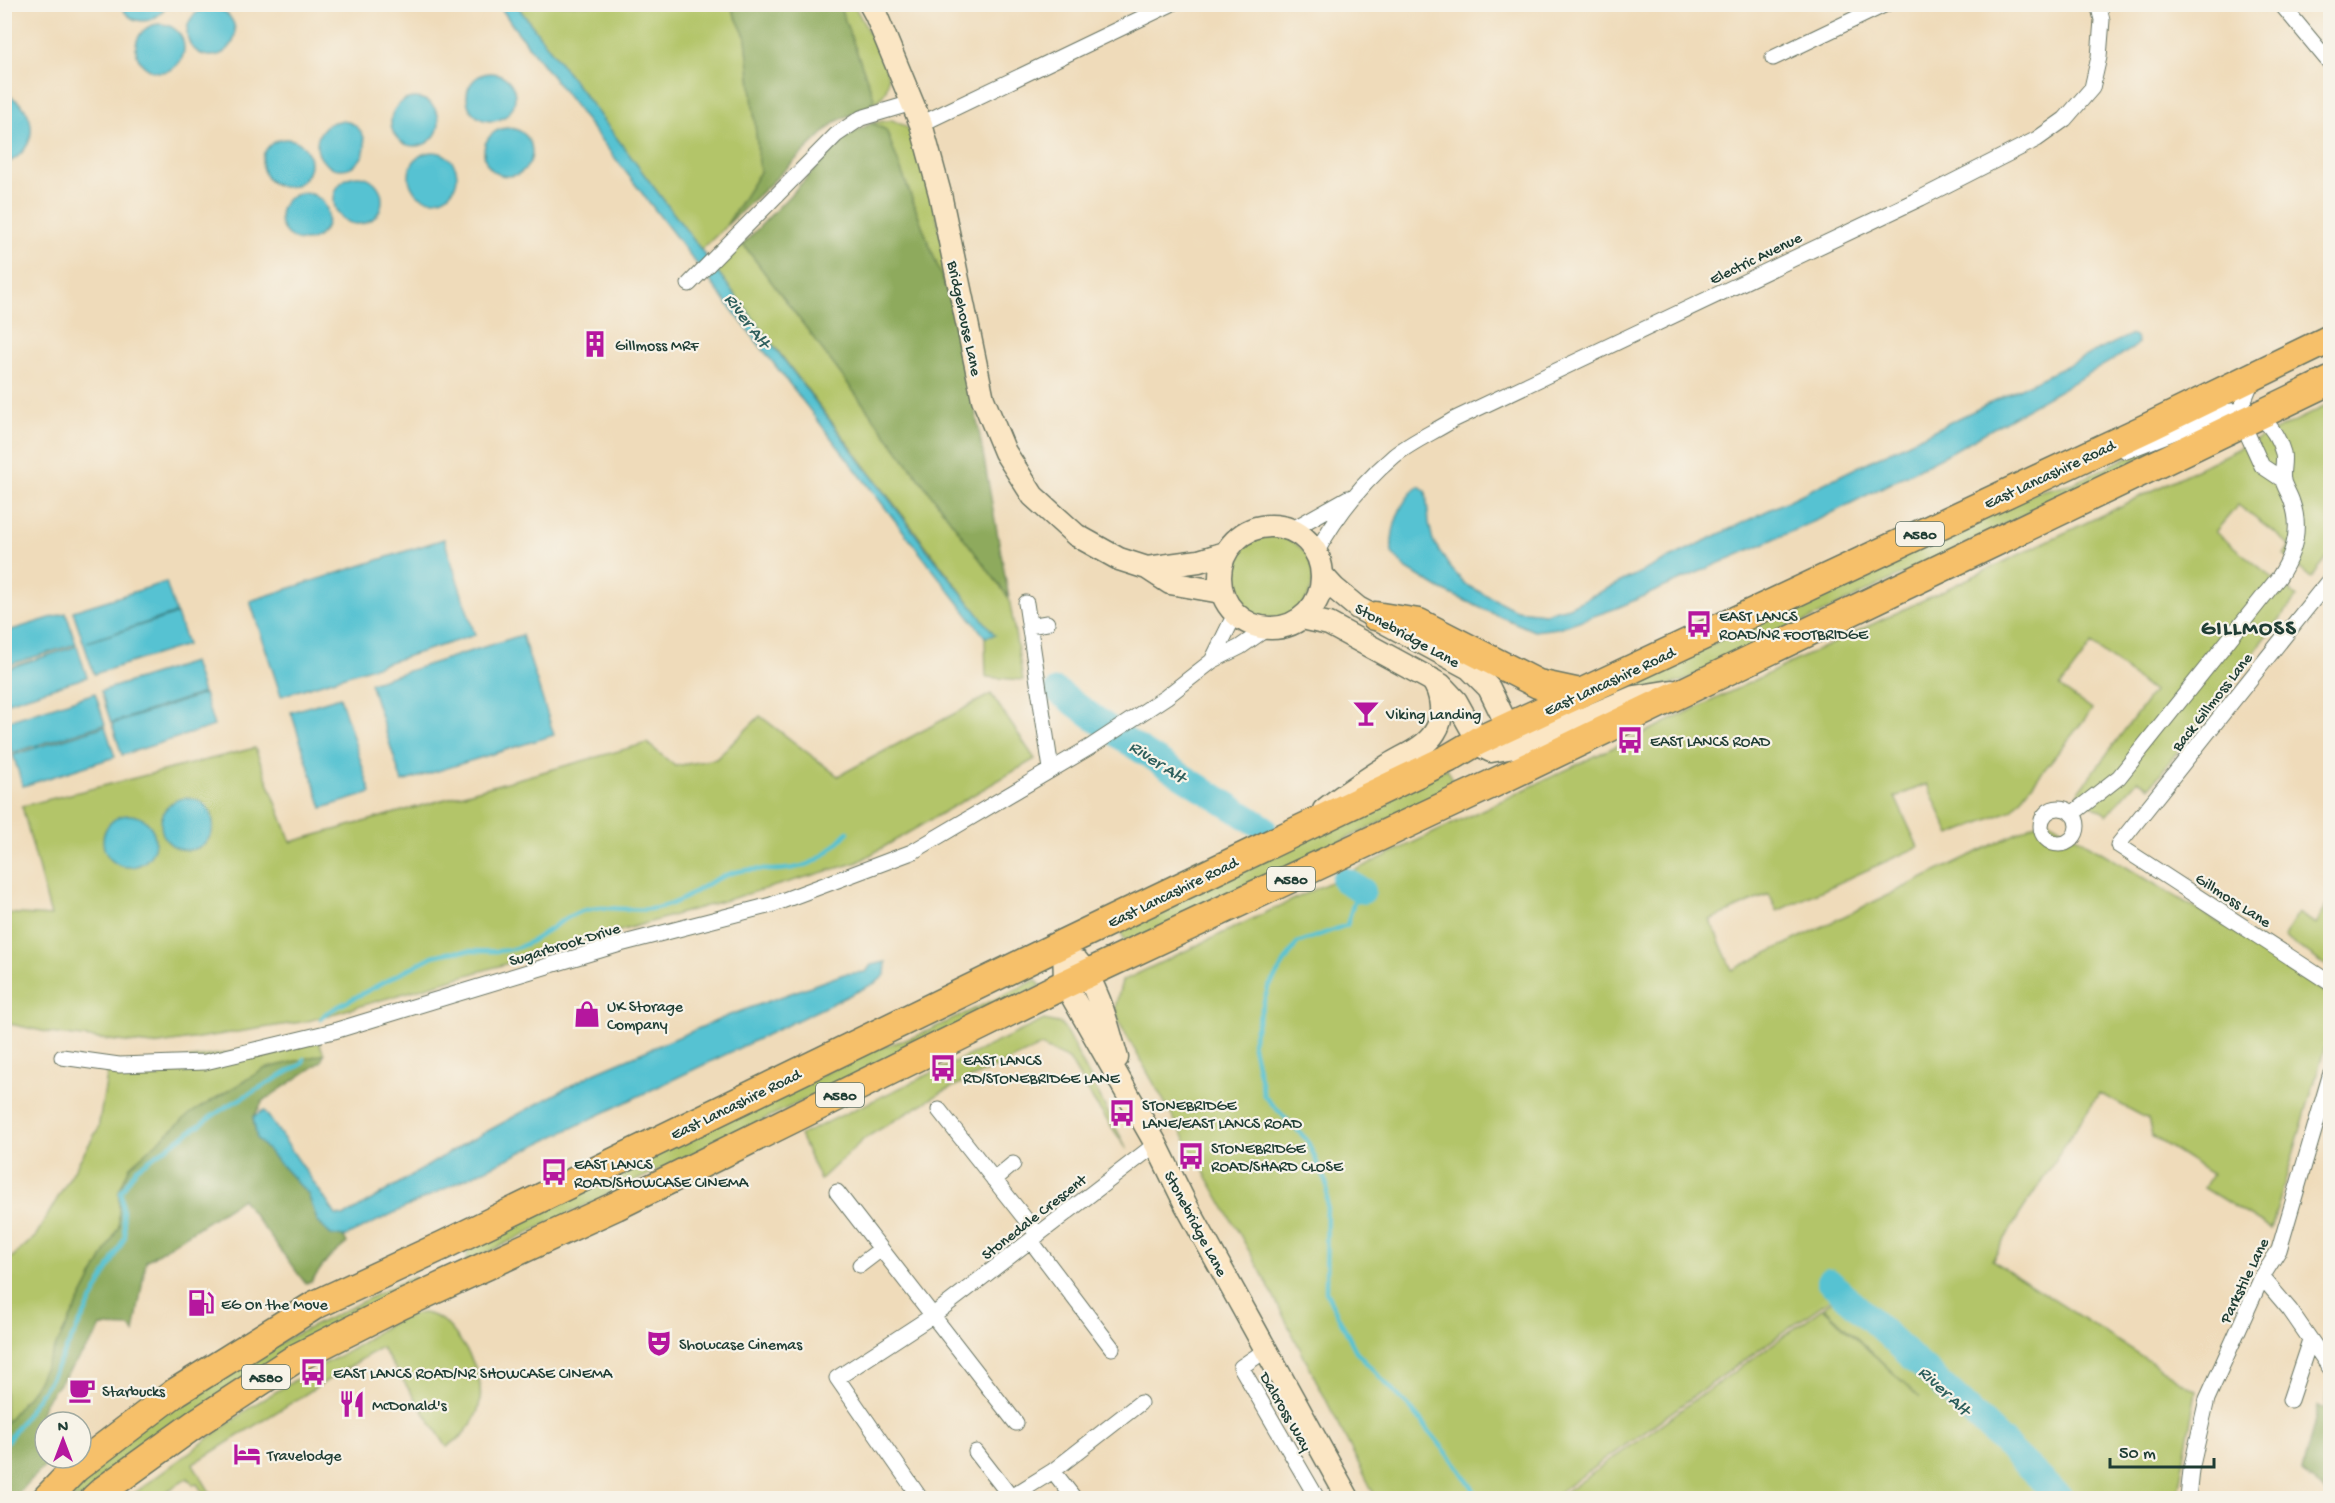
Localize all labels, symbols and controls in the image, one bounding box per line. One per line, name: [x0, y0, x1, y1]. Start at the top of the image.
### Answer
street label: Electric Avenue: [1707, 229, 1806, 291]
street label: Bridgehouse Lane: [941, 259, 984, 379]
water label: River Alt: [719, 290, 776, 356]
building icon: Gillmoss MRF: [580, 329, 610, 359]
place label: Gillmoss MRF: [615, 338, 699, 357]
street label: East Lancashire Road: [1982, 437, 2120, 515]
road number: A580: [1896, 522, 1944, 546]
street label: Stonebridge Lane: [1351, 600, 1463, 674]
bus stop icon: EAST LANCS ROAD/NR FOOTBRIDGE: [1684, 609, 1714, 639]
place label: EAST LANCS ROAD/NR FOOTBRIDGE: [1719, 609, 1869, 646]
district label: GILLMOSS: [2201, 617, 2297, 643]
street label: East Lancashire Road: [1542, 644, 1680, 722]
street label: Back Gillmoss Lane: [2169, 649, 2259, 757]
bar icon: Viking Landing: [1351, 698, 1381, 728]
place label: Viking Landing: [1385, 707, 1481, 726]
bus stop icon: EAST LANCS ROAD: [1615, 725, 1645, 755]
place label: EAST LANCS ROAD: [1650, 734, 1771, 753]
water label: River Alt: [1124, 737, 1192, 791]
street label: East Lancashire Road: [1105, 854, 1243, 934]
road number: A580: [1267, 867, 1315, 891]
street label: Gillmoss Lane: [2191, 870, 2274, 934]
street label: Sugarbrook Drive: [507, 920, 624, 972]
shop icon: UK Storage Company: [572, 999, 602, 1029]
place label: UK Storage Company: [607, 999, 684, 1036]
bus stop icon: EAST LANCS RD/STONEBRIDGE LANE: [928, 1053, 958, 1083]
place label: EAST LANCS RD/STONEBRIDGE LANE: [963, 1053, 1121, 1090]
street label: East Lancashire Road: [668, 1066, 806, 1146]
road number: A580: [816, 1083, 864, 1107]
bus stop icon: STONEBRIDGE LANE/EAST LANCS ROAD: [1107, 1098, 1137, 1128]
place label: STONEBRIDGE LANE/EAST LANCS ROAD: [1142, 1098, 1302, 1135]
bus stop icon: STONEBRIDGE ROAD/SHARD CLOSE: [1176, 1141, 1206, 1171]
place label: STONEBRIDGE ROAD/SHARD CLOSE: [1211, 1141, 1344, 1178]
bus stop icon: EAST LANCS ROAD/SHOWCASE CINEMA: [539, 1157, 569, 1187]
place label: EAST LANCS ROAD/SHOWCASE CINEMA: [574, 1157, 750, 1194]
street label: Stonebridge Lane: [1158, 1169, 1230, 1281]
street label: Stonedale Crescent: [979, 1171, 1093, 1266]
street label: Parkstile Lane: [2217, 1235, 2275, 1328]
fuel station icon: EG On the Move: [186, 1288, 216, 1318]
place label: EG On the Move: [221, 1297, 329, 1316]
theatre icon: Showcase Cinemas: [644, 1328, 674, 1358]
place label: Showcase Cinemas: [679, 1337, 803, 1356]
bus stop icon: EAST LANCS ROAD/NR SHOWCASE CINEMA: [298, 1357, 328, 1387]
water label: River Alt: [1913, 1363, 1976, 1424]
road number: A580: [242, 1365, 290, 1389]
place label: EAST LANCS ROAD/NR SHOWCASE CINEMA: [333, 1366, 614, 1385]
street label: Dalcross Way: [1253, 1369, 1314, 1456]
cafe icon: Starbucks: [67, 1375, 97, 1405]
place label: Starbucks: [102, 1384, 166, 1403]
restaurant icon: McDonald's: [337, 1389, 367, 1419]
place label: McDonald's: [372, 1398, 448, 1417]
north arrow: [33, 1410, 93, 1470]
text: N: [58, 1419, 69, 1438]
scale bar: [2110, 1431, 2214, 1469]
hotel icon: Travelodge: [232, 1439, 262, 1469]
text: 50 m: [2119, 1444, 2156, 1465]
place label: Travelodge: [266, 1448, 342, 1467]

